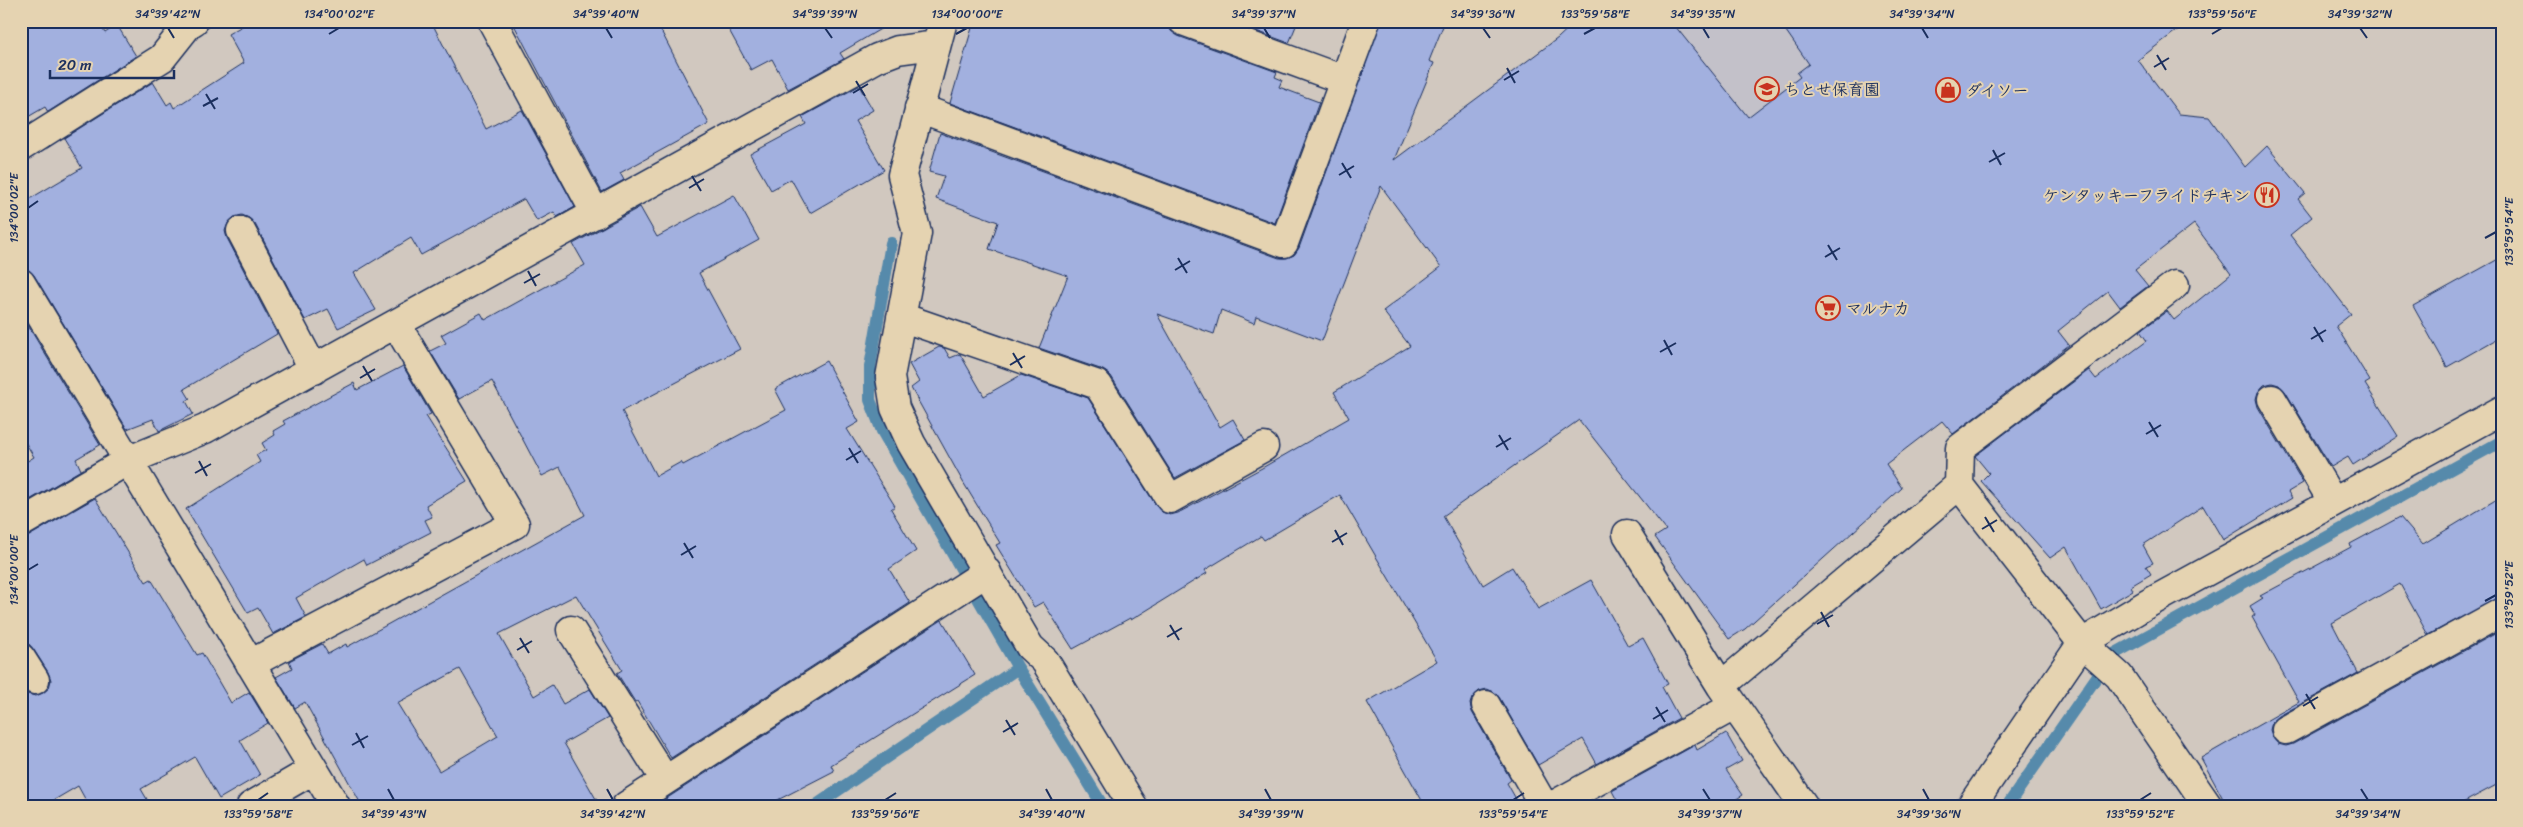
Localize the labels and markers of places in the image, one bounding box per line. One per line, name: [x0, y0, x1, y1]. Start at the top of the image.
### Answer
place label: ちとせ保育園: [1784, 75, 1880, 104]
school or university icon: ちとせ保育園: [1754, 76, 1780, 102]
place label: ダイソー: [1966, 76, 2028, 105]
shop icon: ダイソー: [1935, 77, 1961, 103]
place label: ケンタッキーフライドチキン: [2043, 181, 2250, 210]
restaurant icon: ケンタッキーフライドチキン: [2254, 182, 2280, 208]
place label: マルナカ: [1846, 294, 1910, 323]
supermarket icon: マルナカ: [1815, 295, 1841, 321]

